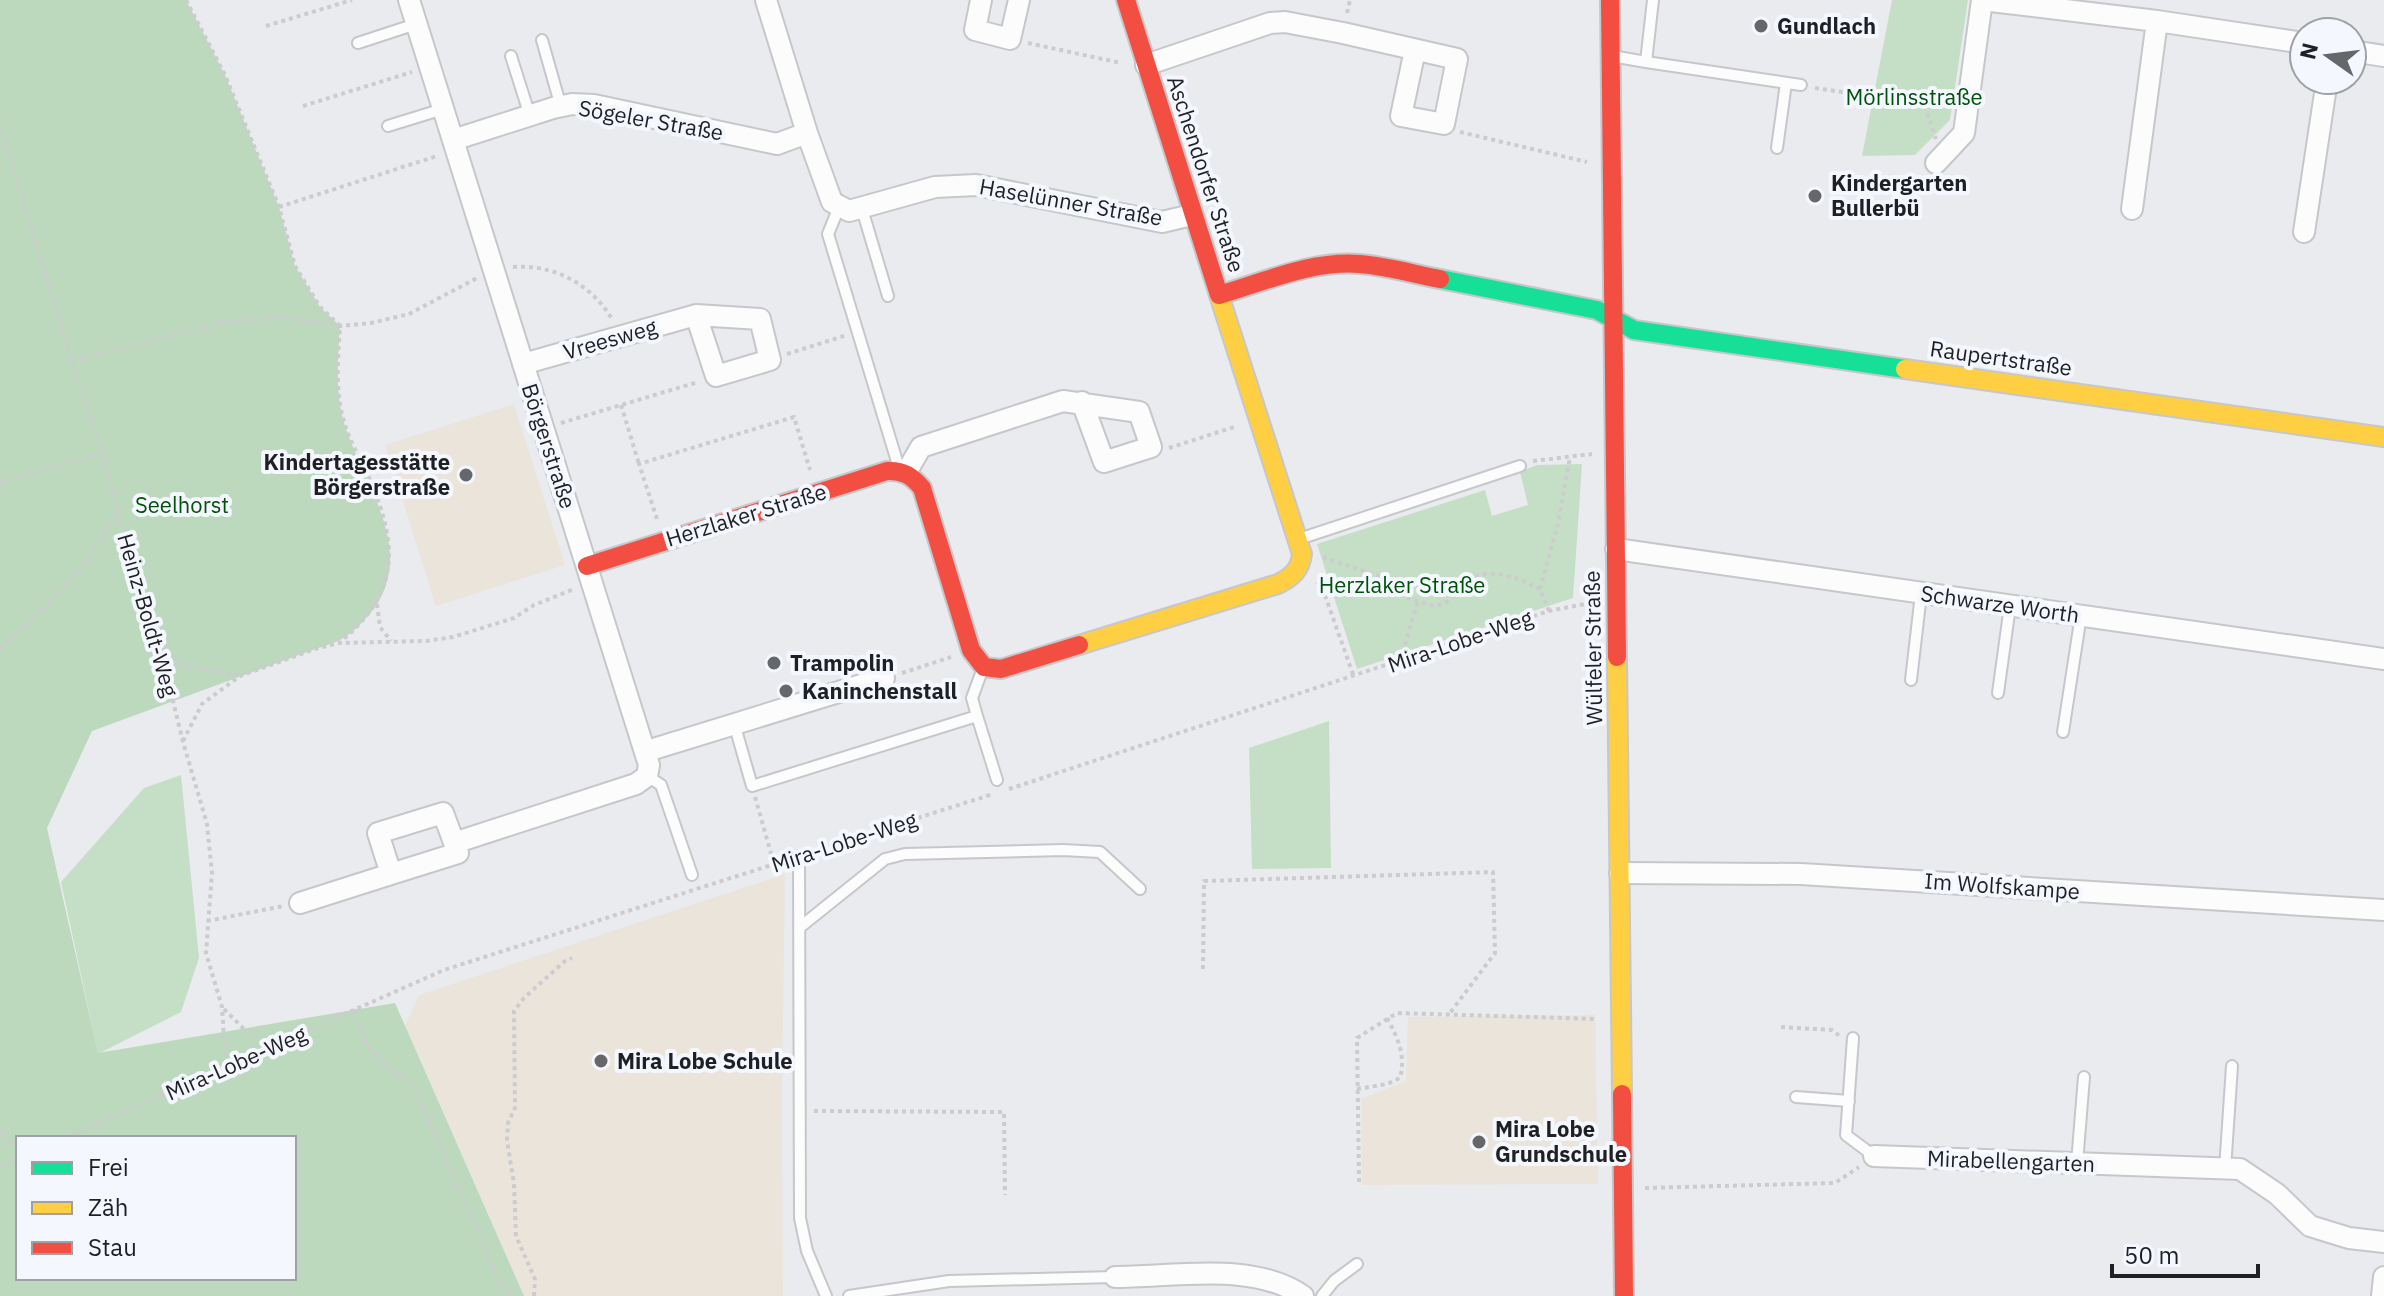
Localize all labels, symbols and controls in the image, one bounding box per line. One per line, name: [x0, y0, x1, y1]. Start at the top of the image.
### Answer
place label: Gundlach: [1777, 11, 1876, 40]
north arrow: [2288, 16, 2368, 96]
marker: Gundlach: [1752, 17, 1770, 35]
text: N: [2292, 40, 2324, 62]
street label: Aschendorfer Straße: [1161, 72, 1252, 276]
park label: Mörlinsstraße: [1846, 82, 1983, 111]
street label: Sögeler Straße: [576, 93, 726, 146]
place label: Kindergarten Bullerbü: [1831, 168, 1967, 222]
street label: Haselünner Straße: [977, 171, 1165, 232]
marker: Kindergarten Bullerbü: [1806, 187, 1824, 205]
street label: Vreesweg: [560, 311, 660, 366]
street label: Raupertstraße: [1928, 333, 2074, 382]
street label: Börgerstraße: [516, 380, 583, 512]
place label: Kindertagesstätte Börgerstraße: [264, 447, 450, 501]
marker: Kindertagesstätte Börgerstraße: [457, 466, 475, 484]
street label: Herzlaker Straße: [662, 476, 830, 553]
park label: Seelhorst: [135, 490, 229, 519]
street label: Heinz-Boldt-Weg: [111, 530, 186, 700]
park label: Herzlaker Straße: [1319, 570, 1485, 599]
street label: Wülfeler Straße: [1577, 570, 1608, 726]
street label: Schwarze Worth: [1919, 578, 2081, 629]
street label: Mira-Lobe-Weg: [1384, 602, 1537, 679]
place label: Trampolin: [790, 648, 894, 677]
marker: Trampolin: [765, 654, 783, 672]
place label: Kaninchenstall: [802, 676, 957, 705]
marker: Kaninchenstall: [777, 682, 795, 700]
street label: Mira-Lobe-Weg: [767, 804, 921, 879]
street label: Im Wolfskampe: [1923, 866, 2081, 905]
street label: Mira-Lobe-Weg: [161, 1018, 311, 1107]
place label: Mira Lobe Schule: [617, 1046, 793, 1075]
marker: Mira Lobe Schule: [592, 1052, 610, 1070]
place label: Mira Lobe Grundschule: [1495, 1114, 1627, 1168]
marker: Mira Lobe Grundschule: [1470, 1133, 1488, 1151]
legend: [16, 1136, 296, 1280]
street label: Mirabellengarten: [1927, 1143, 2095, 1178]
text: Frei: [88, 1151, 129, 1183]
text: Zäh: [88, 1191, 128, 1223]
scale bar: [2112, 1228, 2258, 1278]
text: Stau: [88, 1231, 137, 1263]
text: 50 m: [2124, 1239, 2179, 1271]

